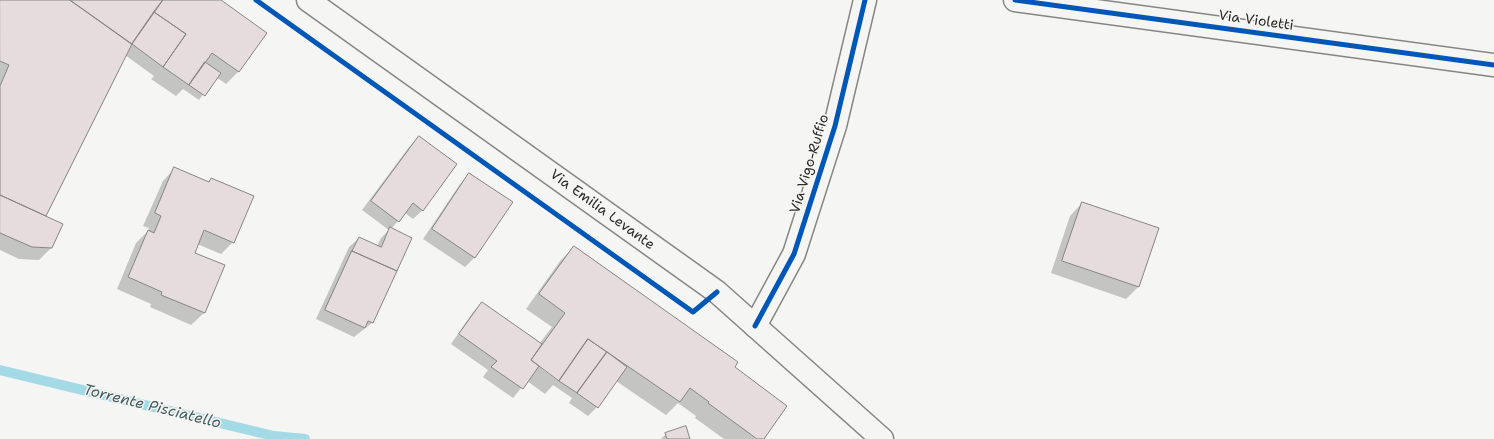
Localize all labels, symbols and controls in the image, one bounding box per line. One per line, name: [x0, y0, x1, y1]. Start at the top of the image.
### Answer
street label: Via Violetti: [1217, 7, 1295, 35]
street label: Via Vigo-Ruffio: [787, 112, 833, 216]
street label: Via Emilia Levante: [546, 166, 658, 254]
water label: Torrente Pisciatello: [81, 381, 223, 433]

